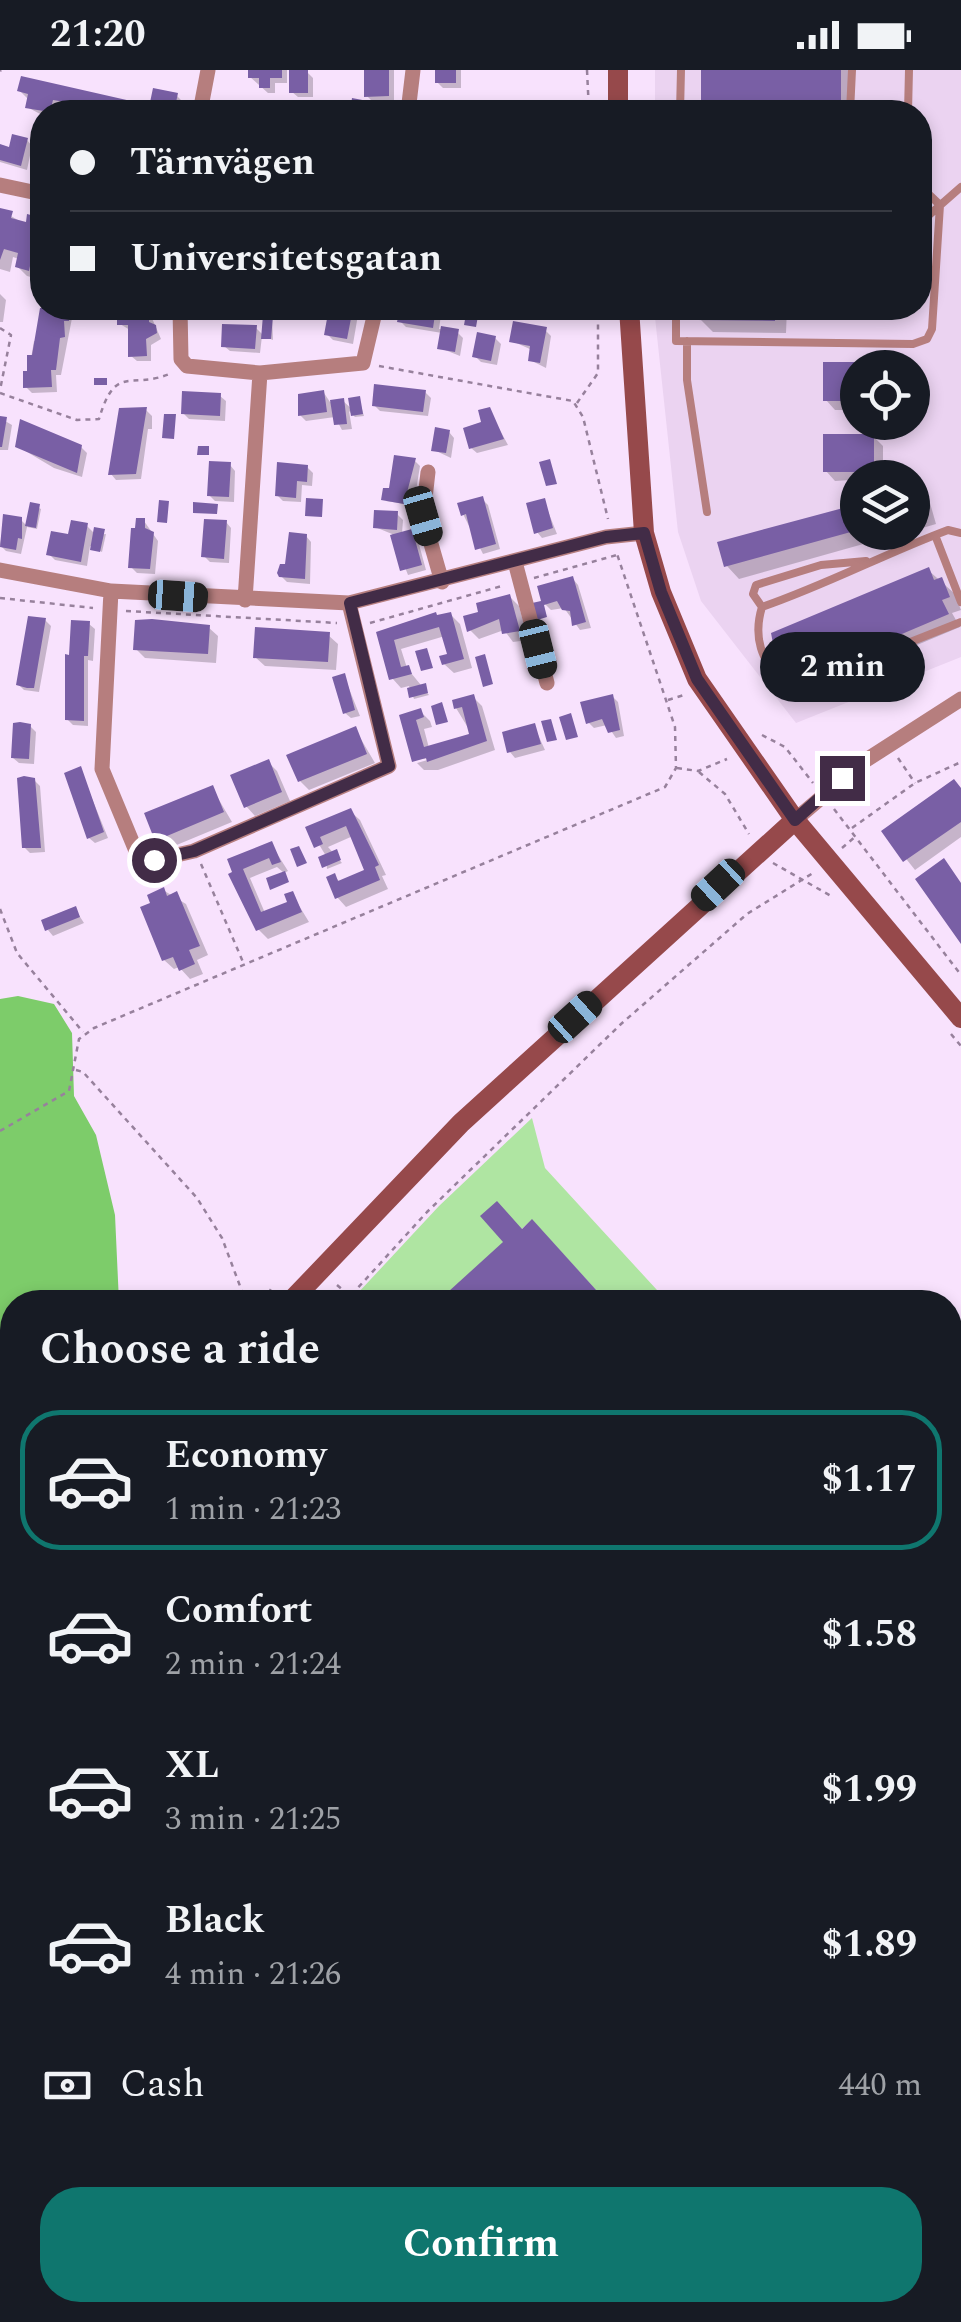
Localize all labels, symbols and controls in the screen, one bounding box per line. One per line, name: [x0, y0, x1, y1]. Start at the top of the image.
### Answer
text: 21:20: [50, 6, 145, 64]
text: Tärnvägen: [130, 134, 315, 192]
text: Universitetsgatan: [130, 230, 442, 288]
map controls: [840, 350, 930, 550]
button: locate: [840, 350, 930, 440]
button: layers: [840, 460, 930, 550]
car: [400, 483, 446, 549]
car: [147, 579, 209, 613]
car: [516, 616, 560, 682]
callout: 2 min: [760, 633, 924, 703]
text: 2 min: [800, 642, 885, 691]
route end: [820, 756, 865, 801]
route start: [132, 838, 177, 883]
car: [686, 854, 750, 916]
car: [543, 986, 607, 1048]
text: Choose a ride: [40, 1315, 320, 1384]
text: Economy: [165, 1427, 326, 1485]
icon: car: [45, 1435, 135, 1525]
text: $1.17: [822, 1451, 917, 1509]
text: 1 min · 21:23: [165, 1485, 341, 1534]
text: Comfort: [165, 1582, 312, 1640]
icon: car: [45, 1590, 135, 1680]
text: $1.58: [822, 1606, 917, 1664]
text: 2 min · 21:24: [165, 1640, 341, 1689]
text: XL: [165, 1737, 219, 1795]
icon: car: [45, 1745, 135, 1835]
text: $1.99: [822, 1761, 917, 1819]
text: 3 min · 21:25: [165, 1795, 341, 1844]
text: Black: [165, 1892, 265, 1950]
icon: car: [45, 1900, 135, 1990]
text: $1.89: [822, 1916, 917, 1974]
text: 4 min · 21:26: [165, 1950, 341, 1999]
text: Cash: [120, 2056, 205, 2114]
icon: cash: [40, 2058, 95, 2113]
text: 440 m: [838, 2061, 922, 2110]
button: Confirm: [40, 2187, 922, 2302]

